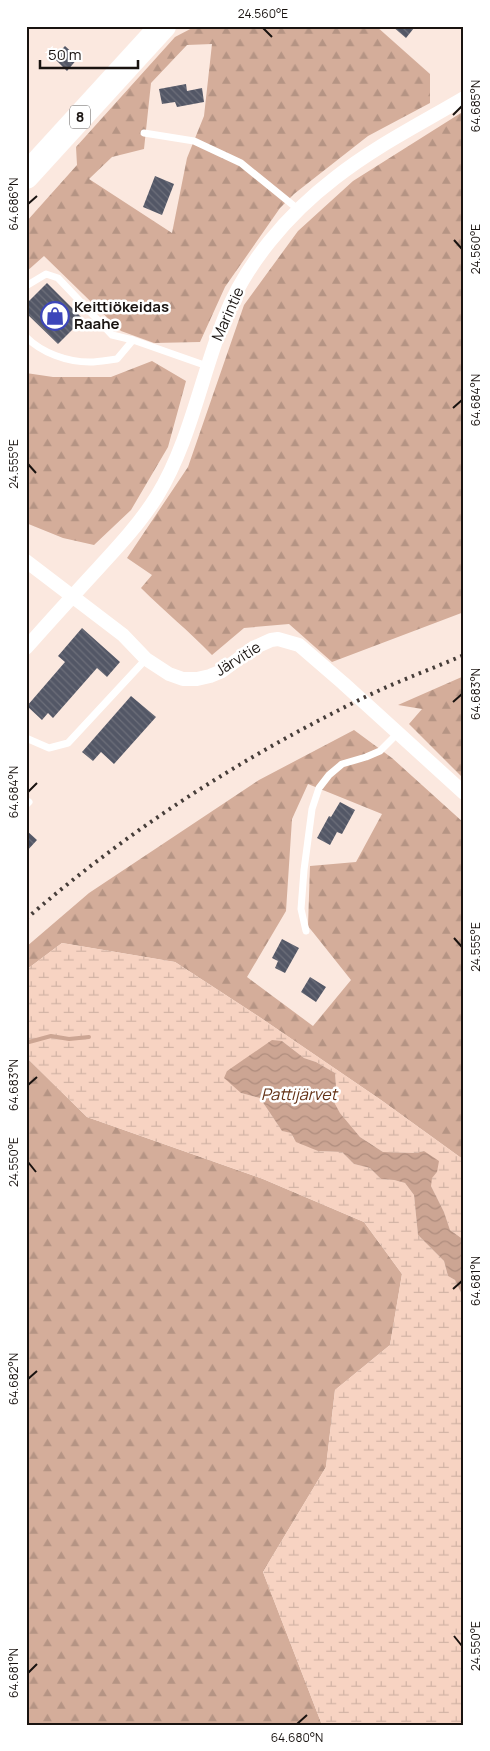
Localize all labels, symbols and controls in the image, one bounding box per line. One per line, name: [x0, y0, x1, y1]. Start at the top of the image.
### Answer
text: 24.560°E: [238, 5, 288, 22]
scale bar: [40, 38, 138, 70]
text: 50 m: [48, 44, 82, 65]
text: 64.685°N: [467, 80, 484, 132]
road number: 8: [70, 105, 90, 128]
text: 64.686°N: [5, 178, 22, 230]
text: 24.560°E: [467, 224, 484, 274]
street label: Marintie: [206, 283, 249, 344]
place label: Keittiökeidas Raahe: [74, 296, 169, 334]
shop icon: Keittiökeidas Raahe: [40, 301, 70, 331]
text: 64.684°N: [467, 374, 484, 426]
text: 24.555°E: [5, 439, 22, 489]
street label: Järvitie: [211, 636, 265, 681]
text: 64.683°N: [467, 668, 484, 720]
text: 64.684°N: [5, 766, 22, 818]
text: 24.555°E: [467, 922, 484, 972]
text: 64.683°N: [5, 1059, 22, 1111]
water label: Pattijärvet: [261, 1083, 339, 1105]
text: 24.550°E: [5, 1137, 22, 1187]
text: 64.681°N: [467, 1256, 484, 1306]
text: 64.682°N: [5, 1353, 22, 1405]
text: 24.550°E: [467, 1621, 484, 1671]
text: 64.681°N: [5, 1648, 22, 1698]
text: 64.680°N: [271, 1729, 323, 1746]

